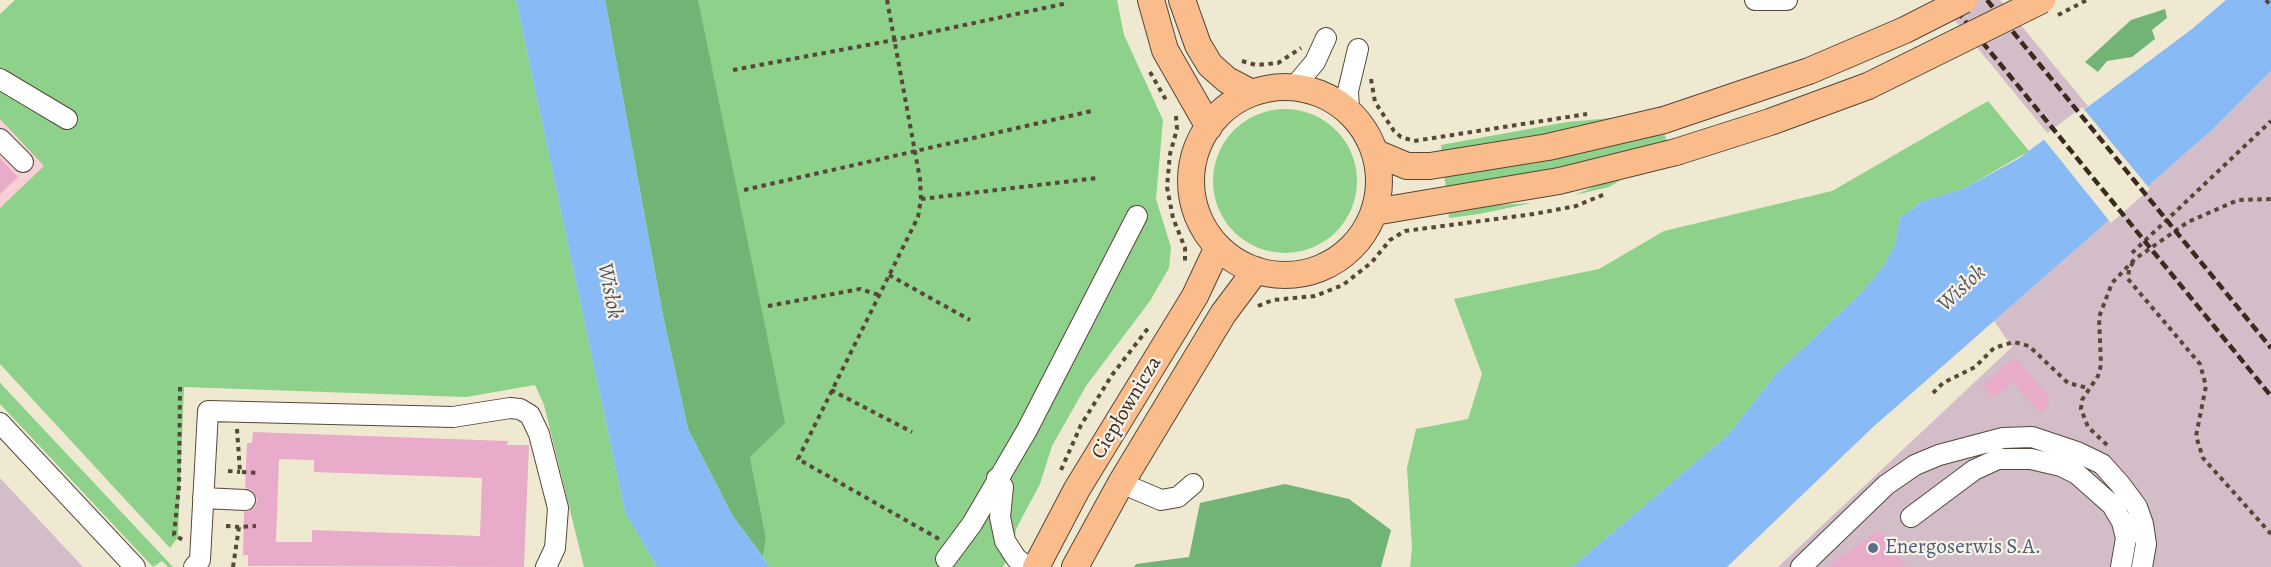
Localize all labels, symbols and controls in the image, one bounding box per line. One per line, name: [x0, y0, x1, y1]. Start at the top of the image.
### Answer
water label: Wisłok: [1932, 260, 1992, 318]
water label: Wisłok: [591, 261, 627, 321]
street label: Ciepłownicza: [1086, 352, 1168, 464]
place label: Energoserwis S.A.: [1885, 535, 2041, 561]
marker: Energoserwis S.A.: [1866, 541, 1880, 555]

